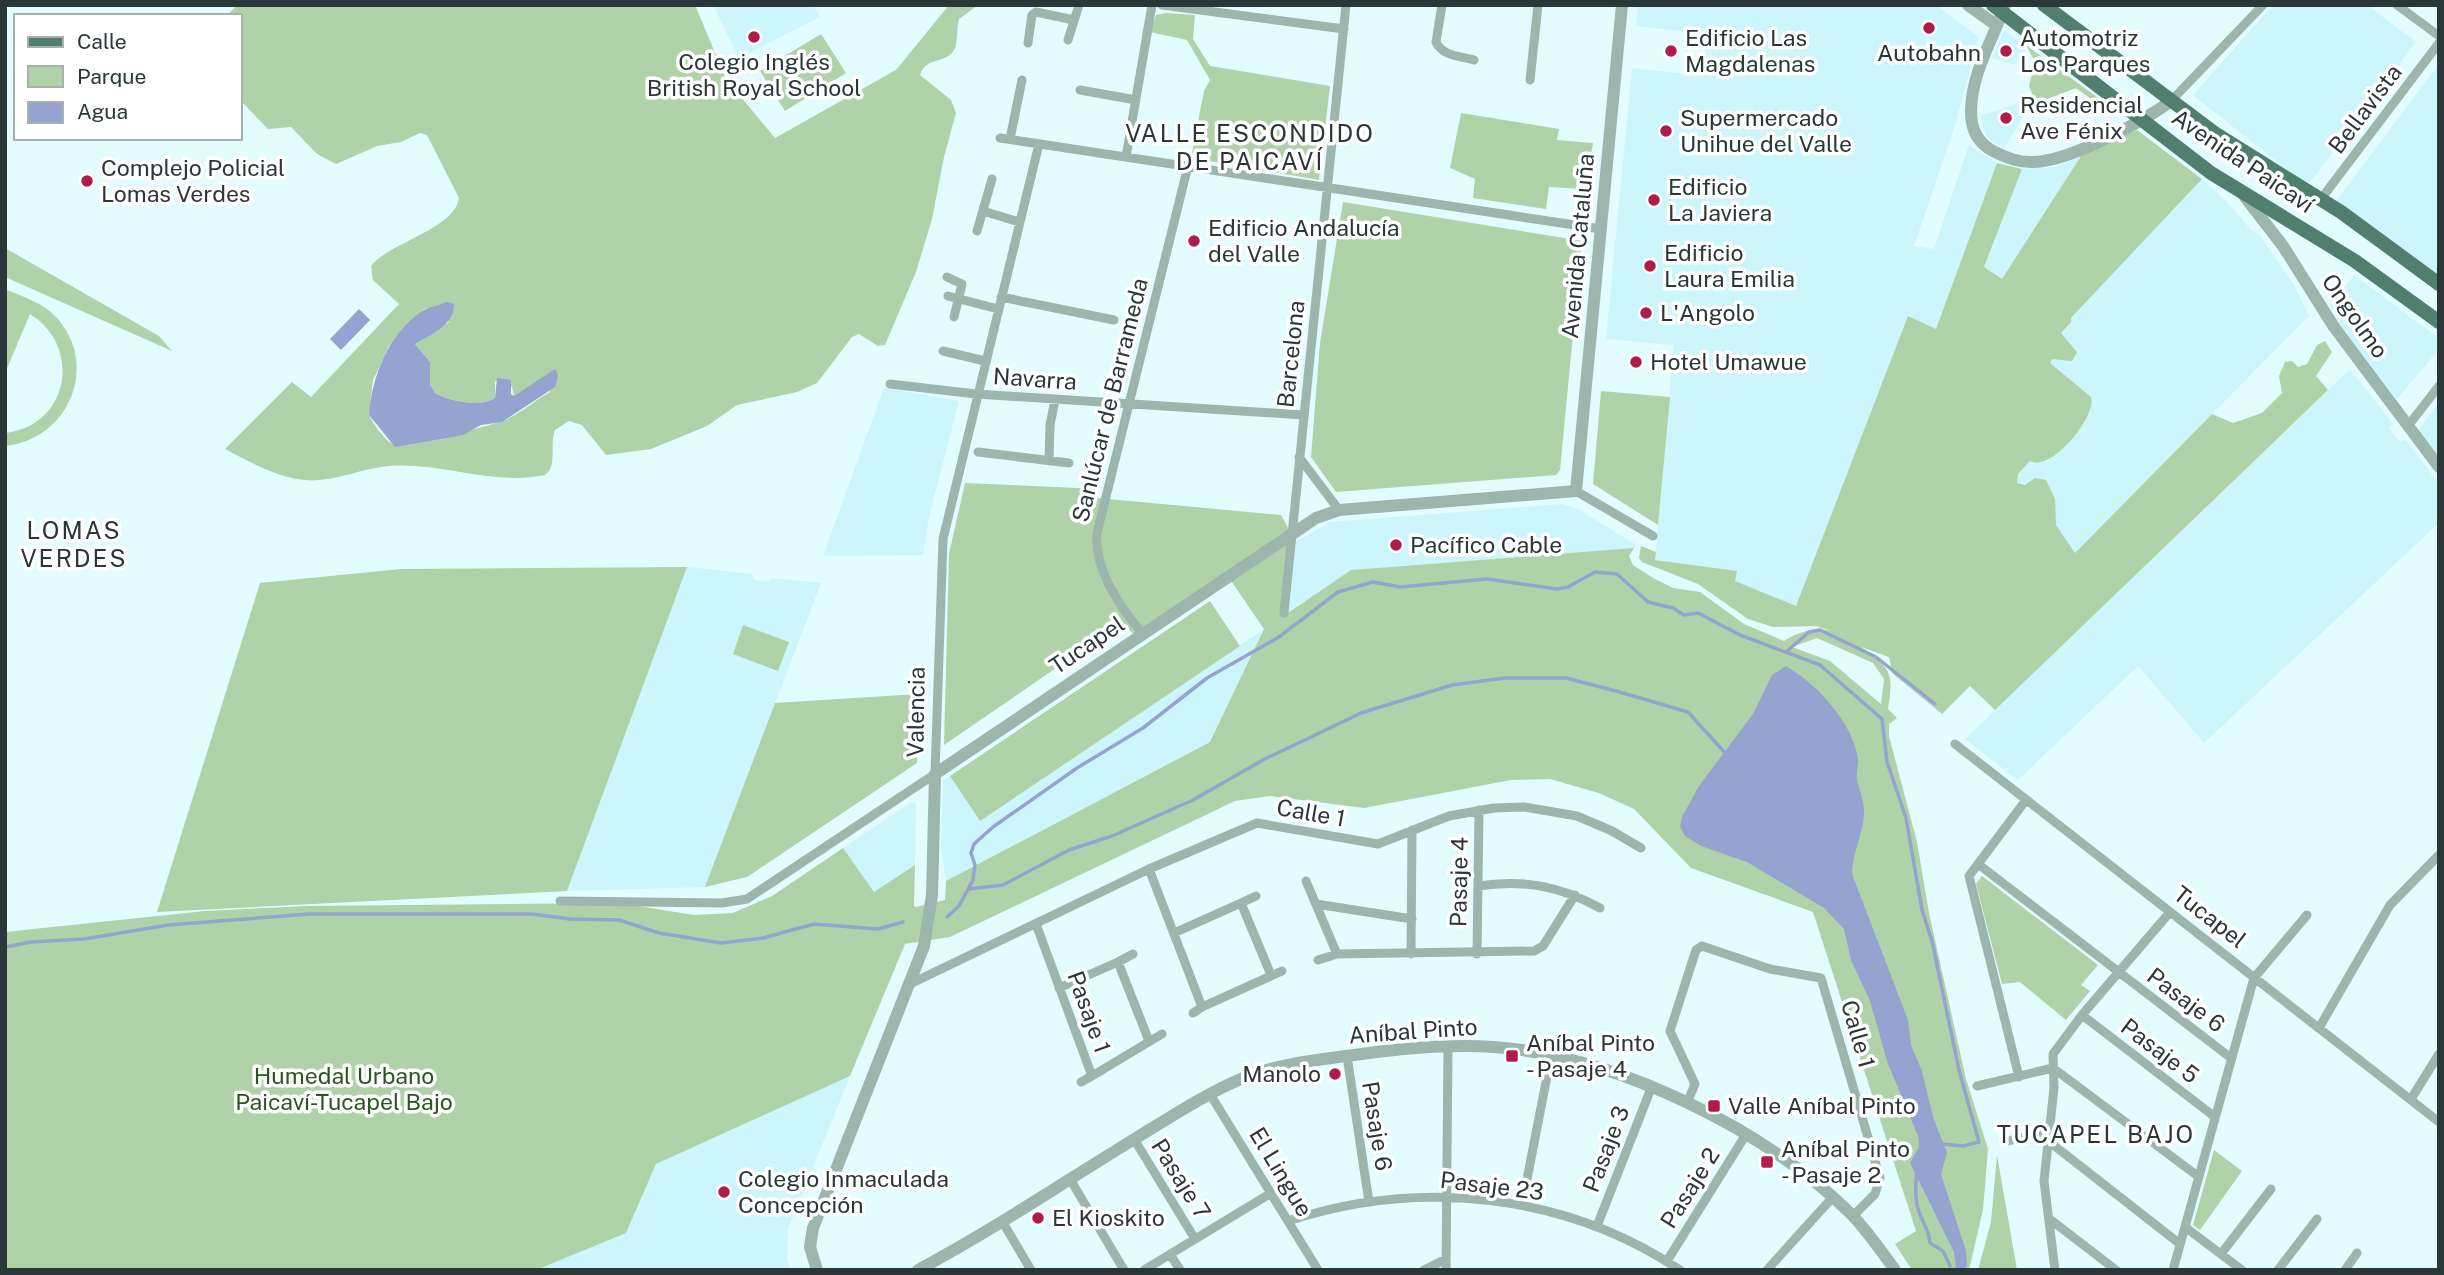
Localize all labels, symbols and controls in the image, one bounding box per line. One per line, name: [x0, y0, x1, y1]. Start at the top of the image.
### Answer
legend: [14, 14, 242, 140]
marker: Autobahn: [1921, 20, 1937, 36]
place label: Edificio Las Magdalenas: [1685, 24, 1815, 77]
place label: Automotriz Los Parques: [2020, 24, 2151, 77]
text: Calle: [77, 29, 127, 54]
marker: Colegio Inglés British Royal School: [746, 29, 762, 45]
place label: Autobahn: [1877, 39, 1981, 66]
marker: Edificio Las Magdalenas: [1663, 43, 1679, 59]
marker: Automotriz Los Parques: [1998, 43, 2014, 59]
place label: Colegio Inglés British Royal School: [647, 48, 861, 101]
street label: Bellavista: [2322, 59, 2407, 159]
text: Parque: [77, 64, 146, 89]
place label: Residencial Ave Fénix: [2020, 91, 2143, 144]
text: Agua: [77, 99, 128, 124]
street label: Avenida Paicaví: [2167, 103, 2320, 218]
place label: Supermercado Unihue del Valle: [1680, 104, 1852, 157]
marker: Residencial Ave Fénix: [1998, 110, 2014, 126]
district label: VALLE ESCONDIDO DE PAICAVÍ: [1125, 119, 1375, 175]
marker: Supermercado Unihue del Valle: [1658, 123, 1674, 139]
street label: Avenida Cataluña: [1556, 152, 1599, 340]
place label: Complejo Policial Lomas Verdes: [101, 154, 285, 207]
marker: Complejo Policial Lomas Verdes: [79, 173, 95, 189]
place label: Edificio La Javiera: [1668, 173, 1772, 226]
marker: Edificio La Javiera: [1646, 192, 1662, 208]
place label: Edificio Andalucía del Valle: [1208, 214, 1400, 267]
marker: Edificio Andalucía del Valle: [1186, 233, 1202, 249]
place label: Edificio Laura Emilia: [1664, 239, 1795, 292]
marker: Edificio Laura Emilia: [1642, 258, 1658, 274]
street label: Ongolmo: [2317, 268, 2394, 363]
street label: Sanlúcar de Barrameda: [1066, 275, 1153, 525]
street label: Barcelona: [1271, 299, 1310, 409]
place label: L'Angolo: [1660, 299, 1755, 326]
marker: L'Angolo: [1638, 305, 1654, 321]
place label: Hotel Umawue: [1650, 348, 1807, 375]
marker: Hotel Umawue: [1628, 354, 1644, 370]
street label: Navarra: [992, 362, 1078, 395]
district label: LOMAS VERDES: [20, 516, 128, 572]
place label: Pacífico Cable: [1410, 531, 1562, 558]
marker: Pacífico Cable: [1388, 537, 1404, 553]
street label: Tucapel: [1044, 610, 1129, 679]
street label: Valencia: [901, 666, 930, 758]
street label: Calle 1: [1275, 793, 1348, 832]
street label: Pasaje 4: [1444, 837, 1473, 927]
street label: Tucapel: [2169, 880, 2252, 953]
street label: Pasaje 6: [2142, 962, 2230, 1038]
street label: Pasaje 1: [1062, 967, 1117, 1057]
street label: Calle 1: [1836, 997, 1881, 1071]
street label: Aníbal Pinto: [1348, 1013, 1478, 1048]
street label: Pasaje 5: [2116, 1013, 2205, 1089]
place label: Aníbal Pinto - Pasaje 4: [1526, 1029, 1655, 1082]
marker: Aníbal Pinto - Pasaje 4: [1504, 1048, 1520, 1064]
place label: Manolo: [1242, 1060, 1321, 1087]
park label: Humedal Urbano Paicaví-Tucapel Bajo: [235, 1062, 453, 1115]
marker: Manolo: [1327, 1066, 1343, 1082]
street label: Pasaje 6: [1357, 1079, 1398, 1173]
place label: Valle Aníbal Pinto: [1728, 1092, 1916, 1119]
marker: Valle Aníbal Pinto: [1706, 1098, 1722, 1114]
street label: Pasaje 3: [1577, 1102, 1634, 1196]
district label: TUCAPEL BAJO: [1997, 1120, 2195, 1148]
street label: El Lingue: [1244, 1122, 1319, 1221]
street label: Pasaje 7: [1146, 1134, 1217, 1224]
place label: Aníbal Pinto - Pasaje 2: [1781, 1135, 1910, 1188]
street label: Pasaje 2: [1654, 1143, 1725, 1233]
marker: Aníbal Pinto - Pasaje 2: [1759, 1154, 1775, 1170]
place label: Colegio Inmaculada Concepción: [738, 1165, 949, 1218]
street label: Pasaje 23: [1439, 1166, 1545, 1205]
marker: Colegio Inmaculada Concepción: [716, 1184, 732, 1200]
place label: El Kioskito: [1052, 1204, 1165, 1231]
marker: El Kioskito: [1030, 1210, 1046, 1226]

